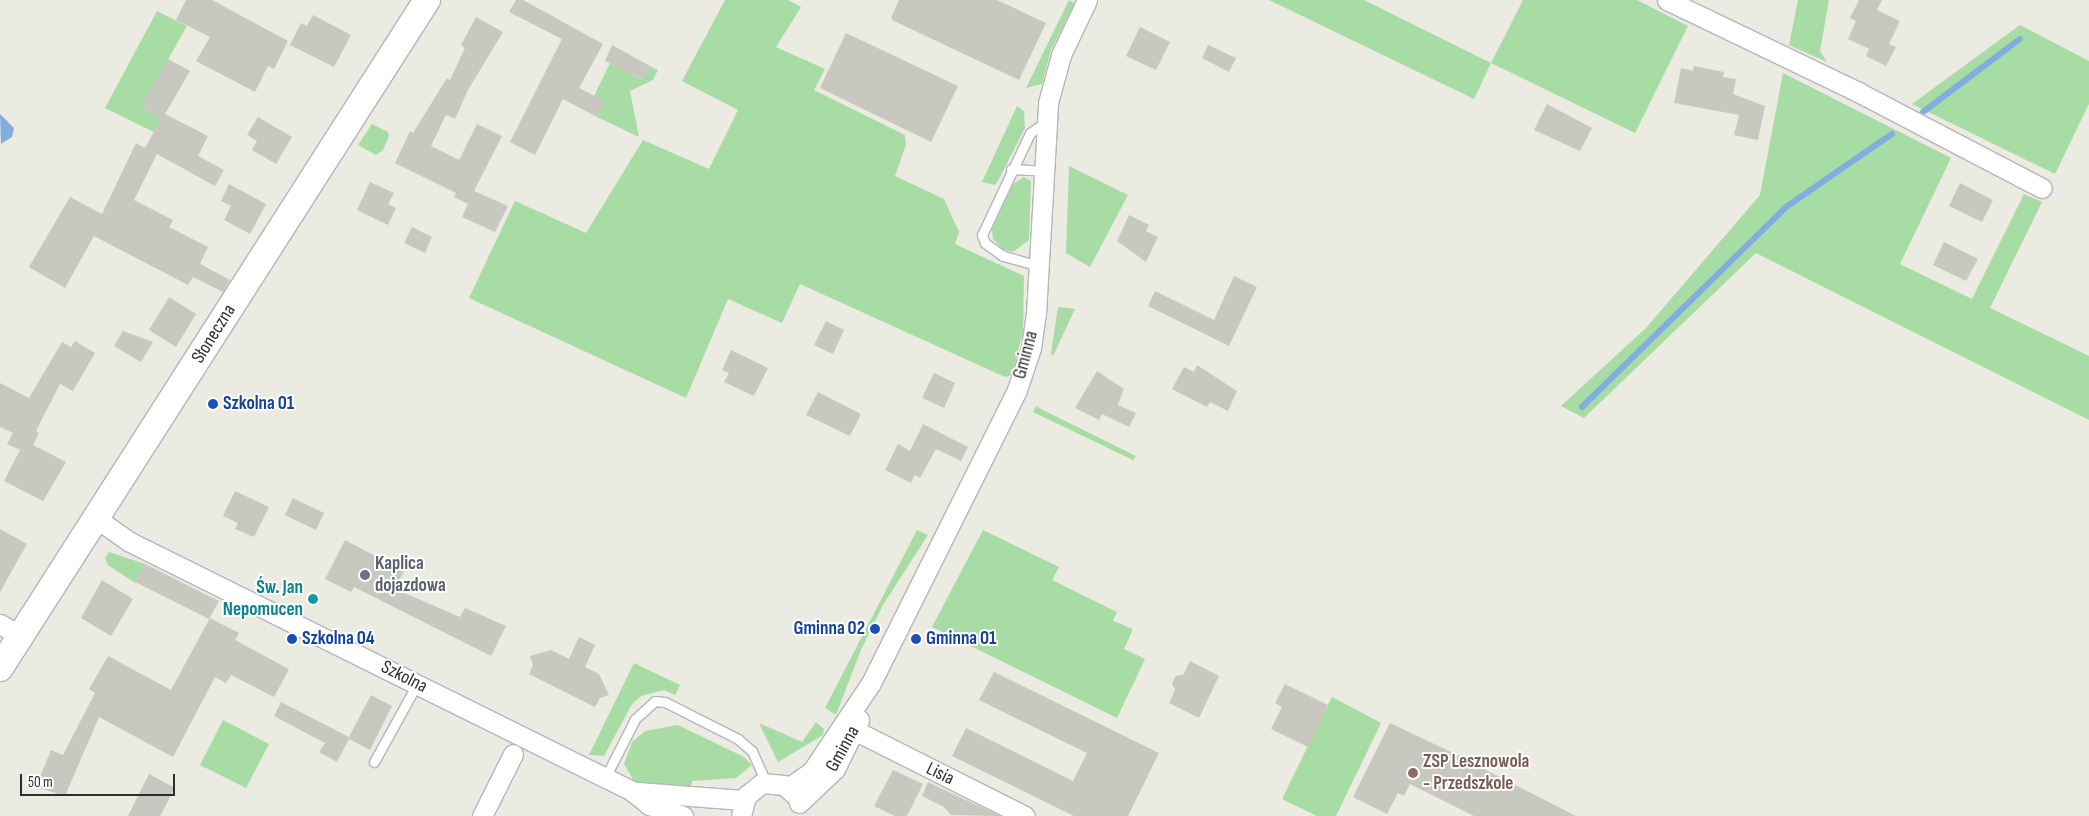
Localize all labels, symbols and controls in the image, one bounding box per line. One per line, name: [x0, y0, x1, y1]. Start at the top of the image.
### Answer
street label: Słoneczna: [187, 300, 241, 368]
street label: Gminna: [1009, 328, 1043, 382]
place label: Szkolna 01: [223, 393, 294, 415]
marker: Szkolna 01: [207, 398, 219, 410]
place label: Kaplica dojazdowa: [375, 553, 446, 597]
marker: Kaplica dojazdowa: [359, 569, 371, 581]
place label: Św. Jan Nepomucen: [223, 577, 303, 621]
marker: Św. Jan Nepomucen: [307, 593, 319, 605]
place label: Gminna 02: [794, 618, 865, 640]
marker: Gminna 02: [869, 623, 881, 635]
place label: Szkolna 04: [302, 628, 375, 650]
place label: Gminna 01: [926, 628, 997, 650]
marker: Szkolna 04: [286, 633, 298, 645]
marker: Gminna 01: [910, 633, 922, 645]
street label: Szkolna: [377, 656, 431, 698]
street label: Gminna: [821, 722, 865, 776]
place label: ZSP Lesznowola - Przedszkole: [1423, 751, 1529, 795]
street label: Lisia: [922, 758, 958, 790]
scale bar: [22, 764, 178, 796]
marker: ZSP Lesznowola - Przedszkole: [1407, 767, 1419, 779]
text: 50 m: [28, 773, 53, 792]

